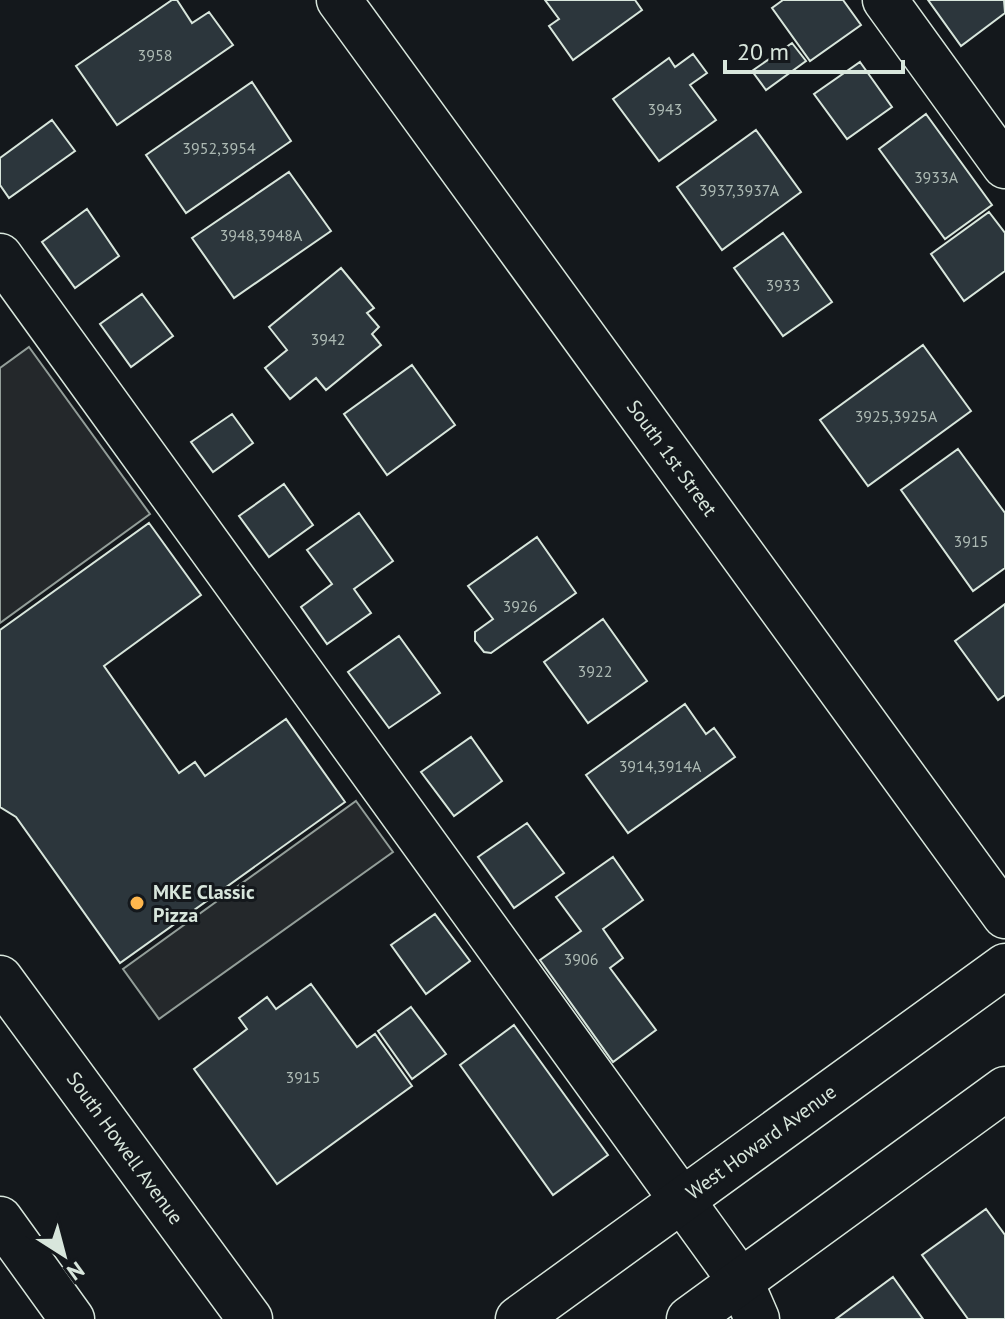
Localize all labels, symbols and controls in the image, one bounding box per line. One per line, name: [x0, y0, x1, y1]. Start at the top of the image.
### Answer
scale bar: [725, 24, 903, 74]
text: 20 m: [737, 36, 789, 67]
house number: 3958: [138, 45, 172, 65]
house number: 3943: [648, 99, 682, 119]
house number: 3952,3954: [182, 138, 256, 158]
house number: 3933A: [914, 167, 959, 187]
house number: 3937,3937A: [699, 180, 780, 200]
house number: 3948,3948A: [220, 225, 303, 245]
house number: 3933: [766, 275, 800, 295]
house number: 3942: [311, 329, 345, 349]
street label: South 1st Street: [621, 395, 723, 522]
house number: 3925,3925A: [855, 406, 938, 426]
house number: 3915: [954, 531, 988, 551]
house number: 3926: [503, 596, 537, 616]
house number: 3922: [578, 661, 612, 681]
house number: 3914,3914A: [619, 756, 702, 776]
place label: MKE Classic Pizza: [153, 879, 255, 928]
marker: MKE Classic Pizza: [128, 894, 146, 912]
house number: 3906: [564, 949, 598, 969]
street label: South Howell Avenue: [61, 1066, 189, 1230]
house number: 3915: [286, 1067, 320, 1087]
street label: West Howard Avenue: [681, 1079, 841, 1205]
north arrow: [24, 1215, 104, 1295]
text: N: [62, 1256, 90, 1287]

